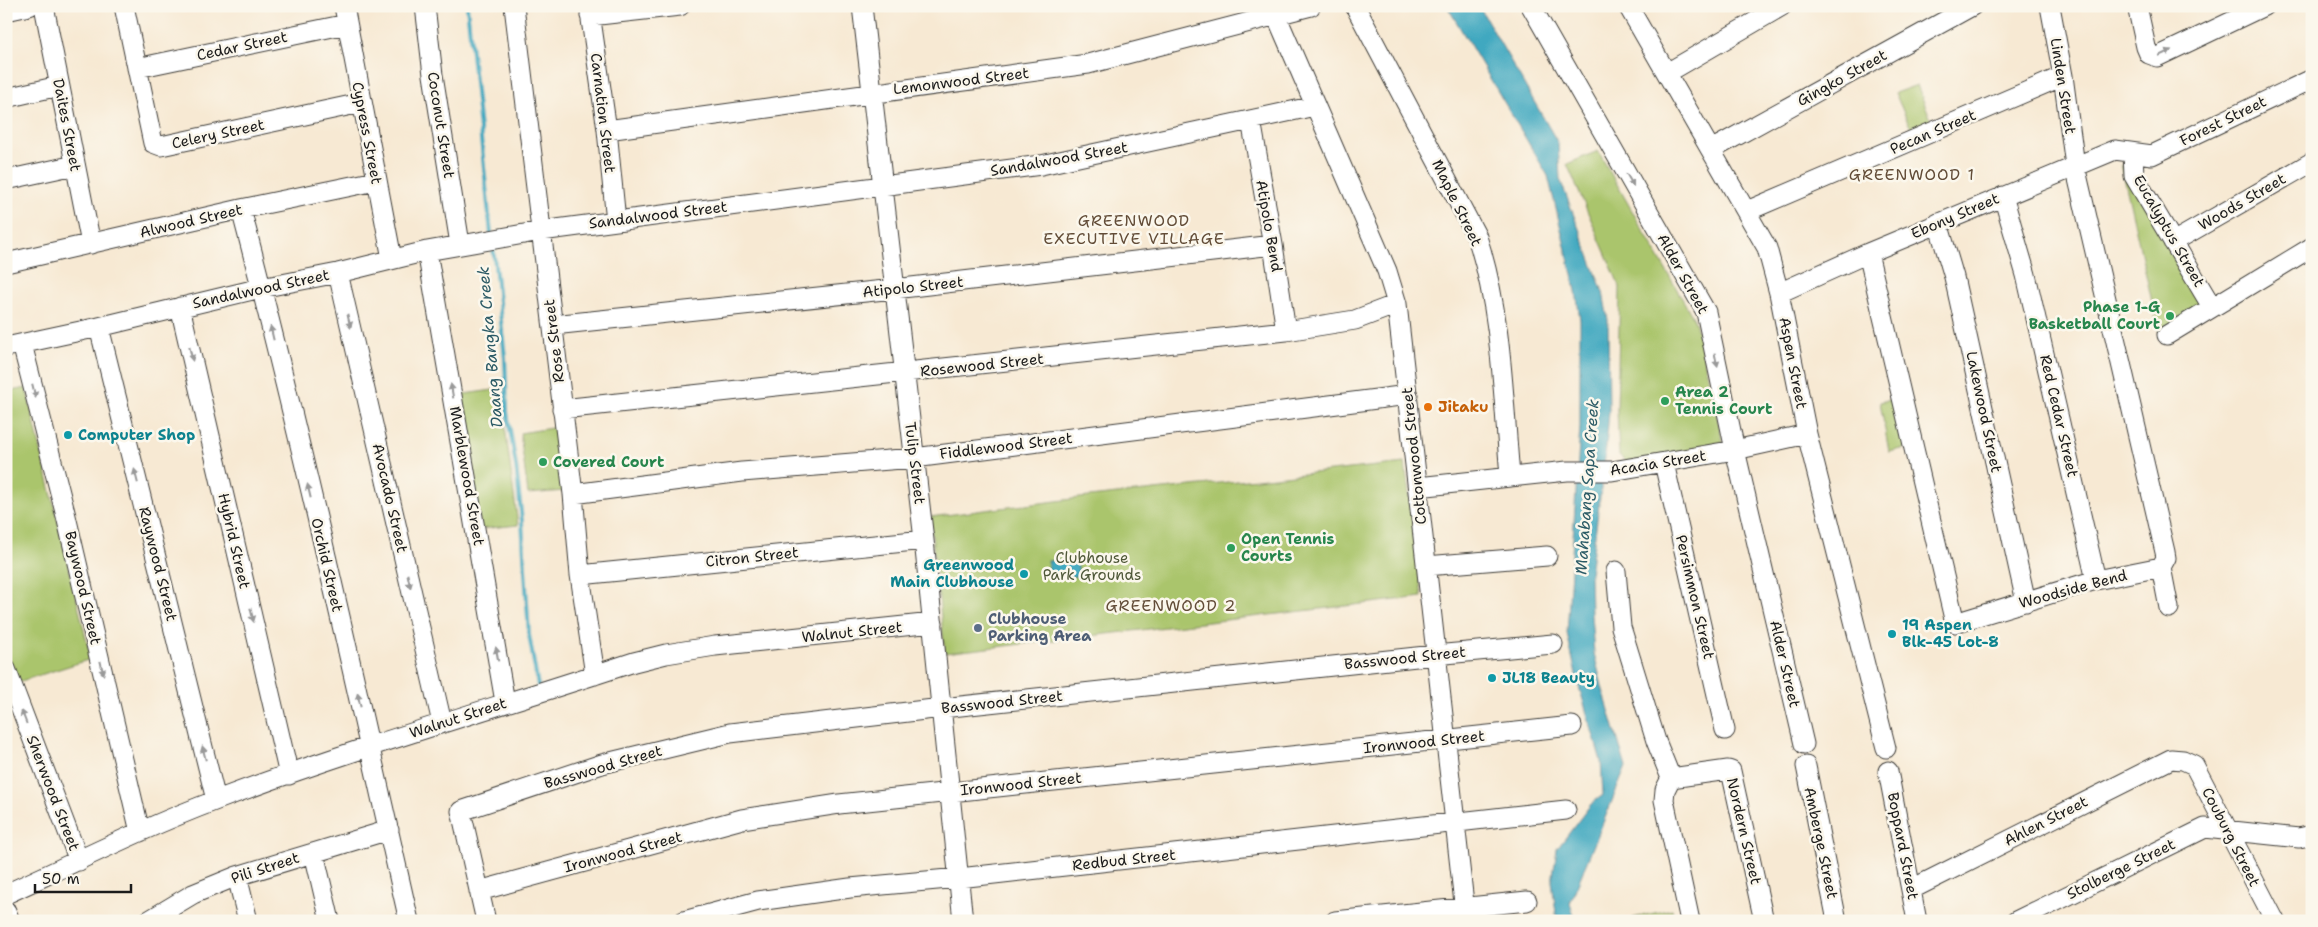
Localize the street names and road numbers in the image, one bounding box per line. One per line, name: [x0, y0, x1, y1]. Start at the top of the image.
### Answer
street label: Cedar Street: [195, 27, 289, 65]
street label: Linden Street: [2046, 36, 2080, 136]
street label: Gingko Street: [1794, 45, 1890, 111]
street label: Carnation Street: [586, 52, 620, 174]
street label: Lemonwood Street: [892, 63, 1030, 99]
street label: Coconut Street: [423, 70, 459, 180]
street label: Daites Street: [48, 77, 86, 173]
street label: Cypress Street: [347, 80, 387, 186]
street label: Forest Street: [2176, 91, 2270, 151]
street label: Pecan Street: [1887, 105, 1979, 159]
street label: Celery Street: [170, 114, 266, 154]
street label: Sandalwood Street: [989, 137, 1129, 181]
street label: Maple Street: [1427, 156, 1487, 250]
street label: Woods Street: [2195, 169, 2289, 235]
street label: Eucalyptus Street: [2129, 171, 2209, 291]
street label: Atipolo Bend: [1251, 178, 1287, 274]
street label: Ebony Street: [1908, 188, 2002, 244]
street label: Sandalwood Street: [588, 197, 728, 233]
street label: Alwood Street: [138, 199, 244, 243]
street label: Alder Street: [1653, 230, 1713, 318]
street label: Sandalwood Street: [191, 265, 331, 313]
street label: Atipolo Street: [862, 272, 964, 302]
street label: Rose Street: [539, 298, 569, 384]
street label: Aspen Street: [1774, 315, 1812, 411]
street label: Rosewood Street: [919, 349, 1045, 381]
street label: Lakewood Street: [1961, 350, 2007, 474]
street label: Red Cedar Street: [2035, 353, 2083, 479]
street label: Cottonwood Street: [1397, 386, 1431, 526]
street label: Marblewood Street: [445, 405, 489, 547]
street label: Tulip Street: [900, 421, 930, 505]
street label: Fiddlewood Street: [938, 428, 1074, 464]
street label: Avocado Street: [368, 441, 412, 555]
street label: Acacia Street: [1608, 446, 1708, 480]
street label: Hybrid Street: [213, 491, 255, 591]
street label: Raywood Street: [134, 505, 182, 623]
street label: Orchid Street: [306, 516, 348, 614]
street label: Baywood Street: [60, 529, 106, 647]
street label: Persimmon Street: [1671, 533, 1719, 661]
street label: Citron Street: [705, 542, 799, 572]
street label: Woodside Bend: [2017, 565, 2130, 613]
street label: Walnut Street: [801, 617, 903, 647]
street label: Alder Street: [1765, 618, 1805, 710]
street label: Basswood Street: [1343, 642, 1467, 674]
street label: Basswood Street: [940, 686, 1064, 718]
street label: Walnut Street: [407, 693, 509, 743]
street label: Ironwood Street: [1362, 726, 1486, 758]
street label: Sherwood Street: [22, 732, 84, 854]
street label: Basswood Street: [542, 741, 664, 793]
street label: Ironwood Street: [959, 768, 1083, 800]
street label: Nordern Street: [1722, 776, 1766, 886]
street label: Couburg Street: [2197, 784, 2265, 890]
street label: Amberge Street: [1799, 785, 1843, 901]
street label: Boppard Street: [1883, 791, 1923, 901]
street label: Ahlen Street: [2001, 791, 2091, 851]
street label: Ironwood Street: [562, 827, 684, 877]
street label: Stolberge Street: [2063, 834, 2179, 904]
street label: Redbud Street: [1071, 845, 1177, 875]
street label: Pili Street: [228, 848, 302, 888]

